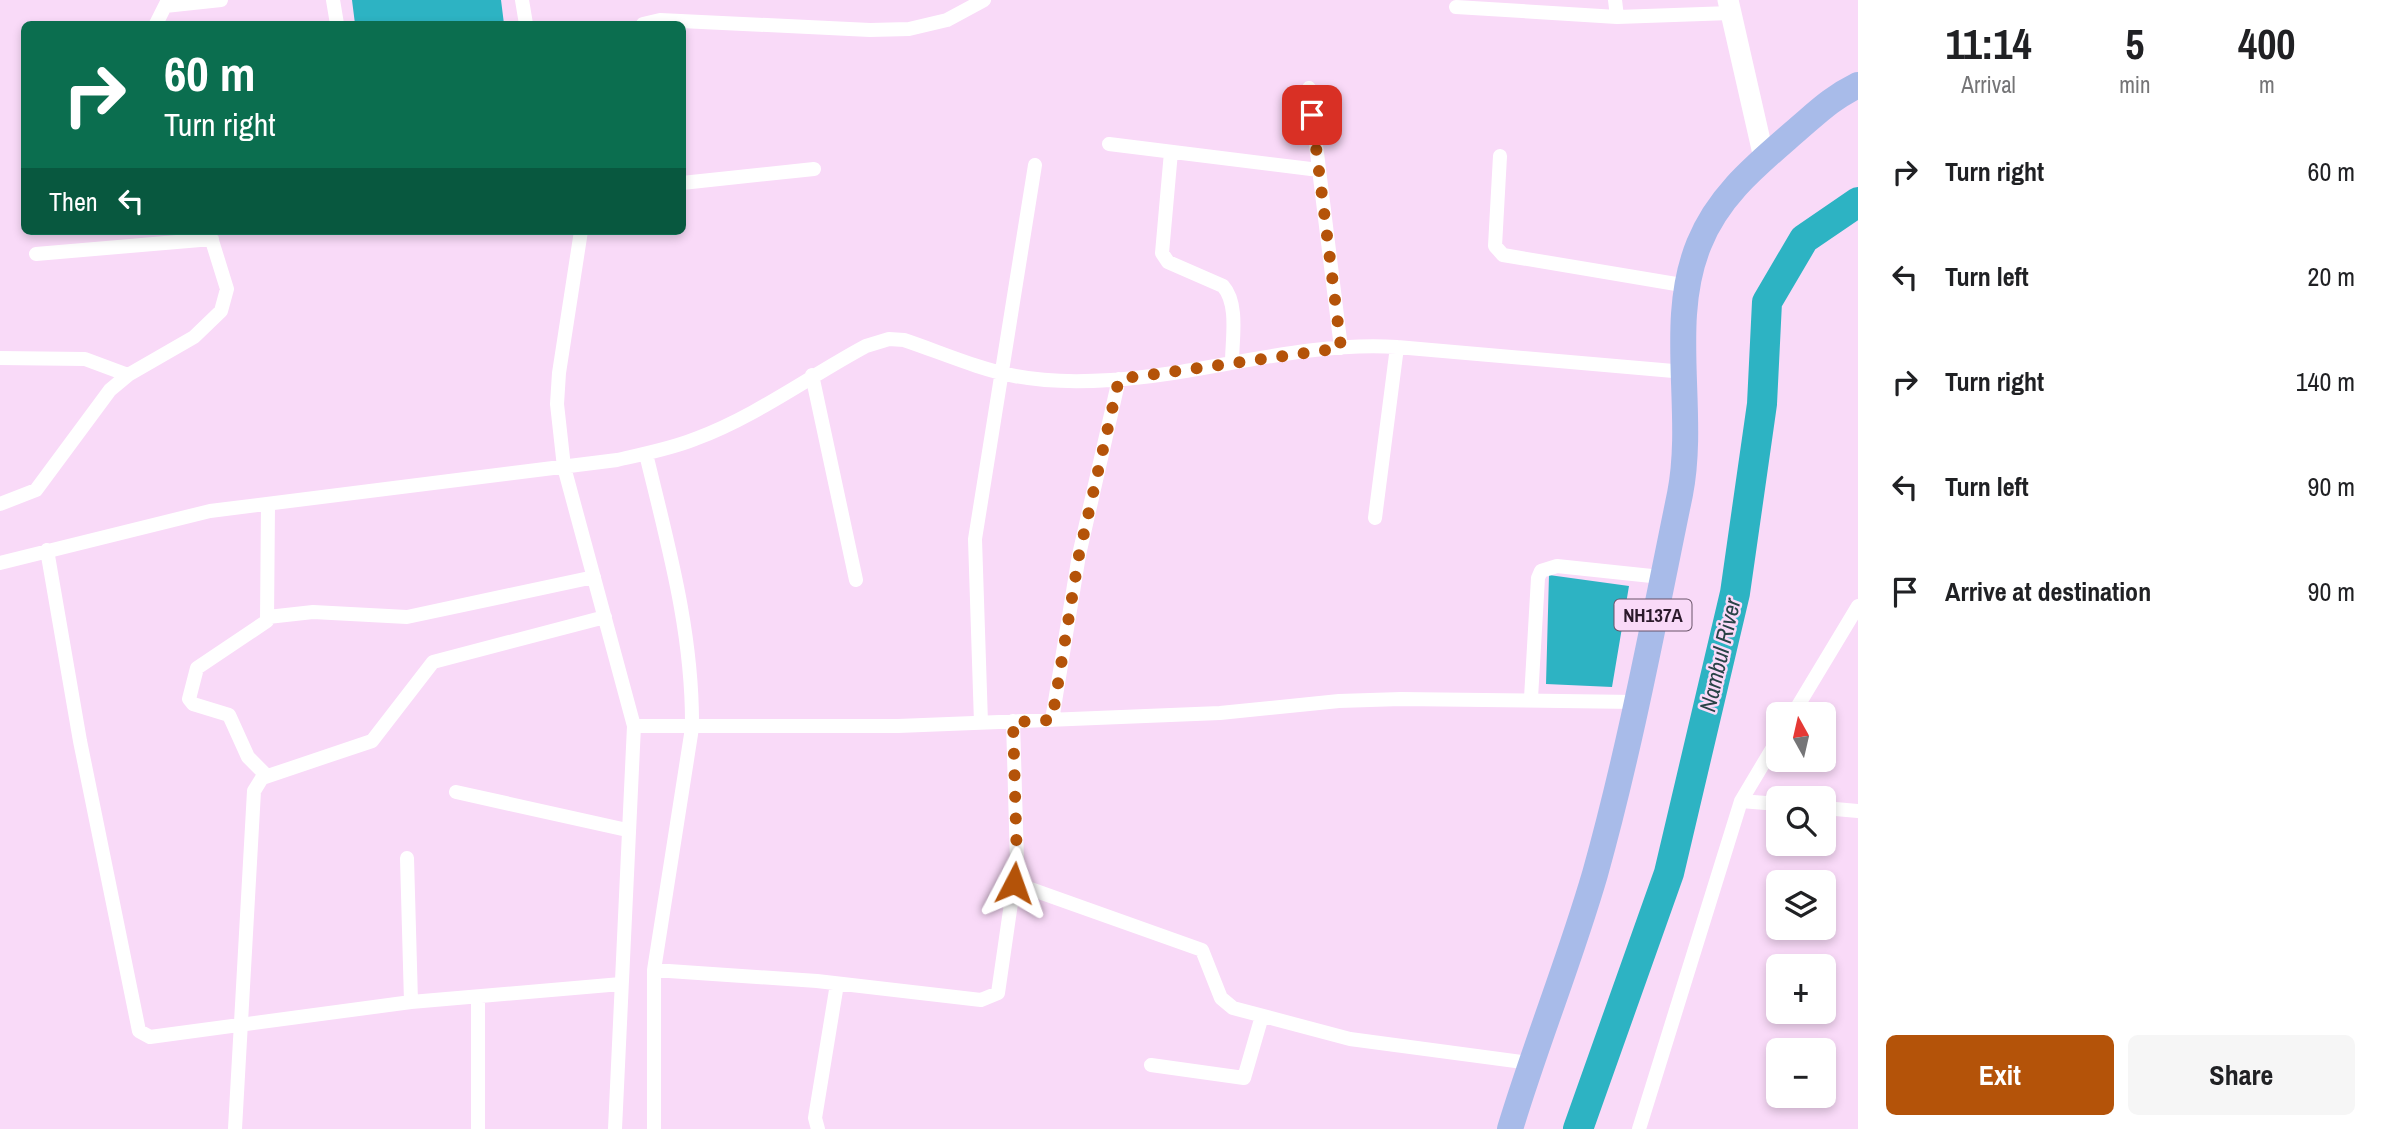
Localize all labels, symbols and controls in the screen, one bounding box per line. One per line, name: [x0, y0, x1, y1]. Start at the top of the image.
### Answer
text: 11:14: [1945, 16, 2032, 72]
text: 5: [2125, 16, 2144, 72]
text: 400: [2238, 16, 2296, 72]
text: 60 m: [164, 40, 256, 106]
icon: right: [49, 49, 140, 140]
text: Arrival: [1961, 69, 2016, 100]
text: min: [2119, 69, 2151, 100]
text: m: [2259, 69, 2275, 100]
pin: [1282, 85, 1342, 145]
icon: arrive: [1293, 96, 1331, 134]
text: Turn right: [164, 103, 276, 146]
icon: right: [1886, 153, 1924, 191]
text: Turn right: [1945, 154, 2044, 189]
text: 60 m: [2308, 154, 2355, 189]
icon: left: [112, 182, 150, 220]
text: Then: [49, 184, 98, 219]
icon: left: [1886, 258, 1924, 296]
text: Turn left: [1945, 259, 2029, 294]
text: 20 m: [2308, 259, 2355, 294]
icon: right: [1886, 363, 1924, 401]
text: Turn right: [1945, 364, 2044, 399]
text: 140 m: [2296, 364, 2355, 399]
icon: left: [1886, 468, 1924, 506]
text: Turn left: [1945, 469, 2029, 504]
text: 90 m: [2308, 469, 2355, 504]
icon: arrive: [1886, 573, 1924, 611]
text: Arrive at destination: [1945, 574, 2151, 609]
text: 90 m: [2308, 574, 2355, 609]
water label: Nambul River: [1691, 595, 1748, 715]
road number: NH137A: [1614, 600, 1692, 630]
north arrow: [1766, 702, 1836, 772]
map controls: [1766, 702, 1836, 1108]
button: search: [1766, 786, 1836, 856]
position arrow: [977, 846, 1051, 920]
button: layers: [1766, 870, 1836, 940]
button: +: [1766, 954, 1836, 1024]
button: Exit: [1886, 1035, 2114, 1115]
button: Share: [2128, 1035, 2355, 1115]
button: −: [1766, 1038, 1836, 1108]

